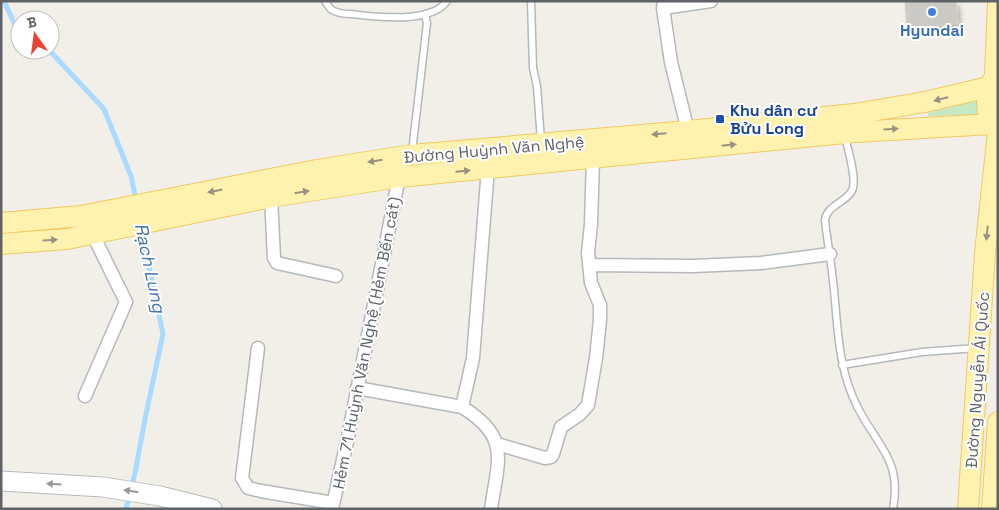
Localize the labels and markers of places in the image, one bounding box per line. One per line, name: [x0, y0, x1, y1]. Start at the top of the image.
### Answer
marker: Hyundai: [926, 6, 938, 18]
place label: Hyundai: [900, 20, 964, 41]
place label: Khu dân cư Bửu Long: [730, 100, 817, 139]
marker: Khu dân cư Bửu Long: [714, 113, 726, 125]

